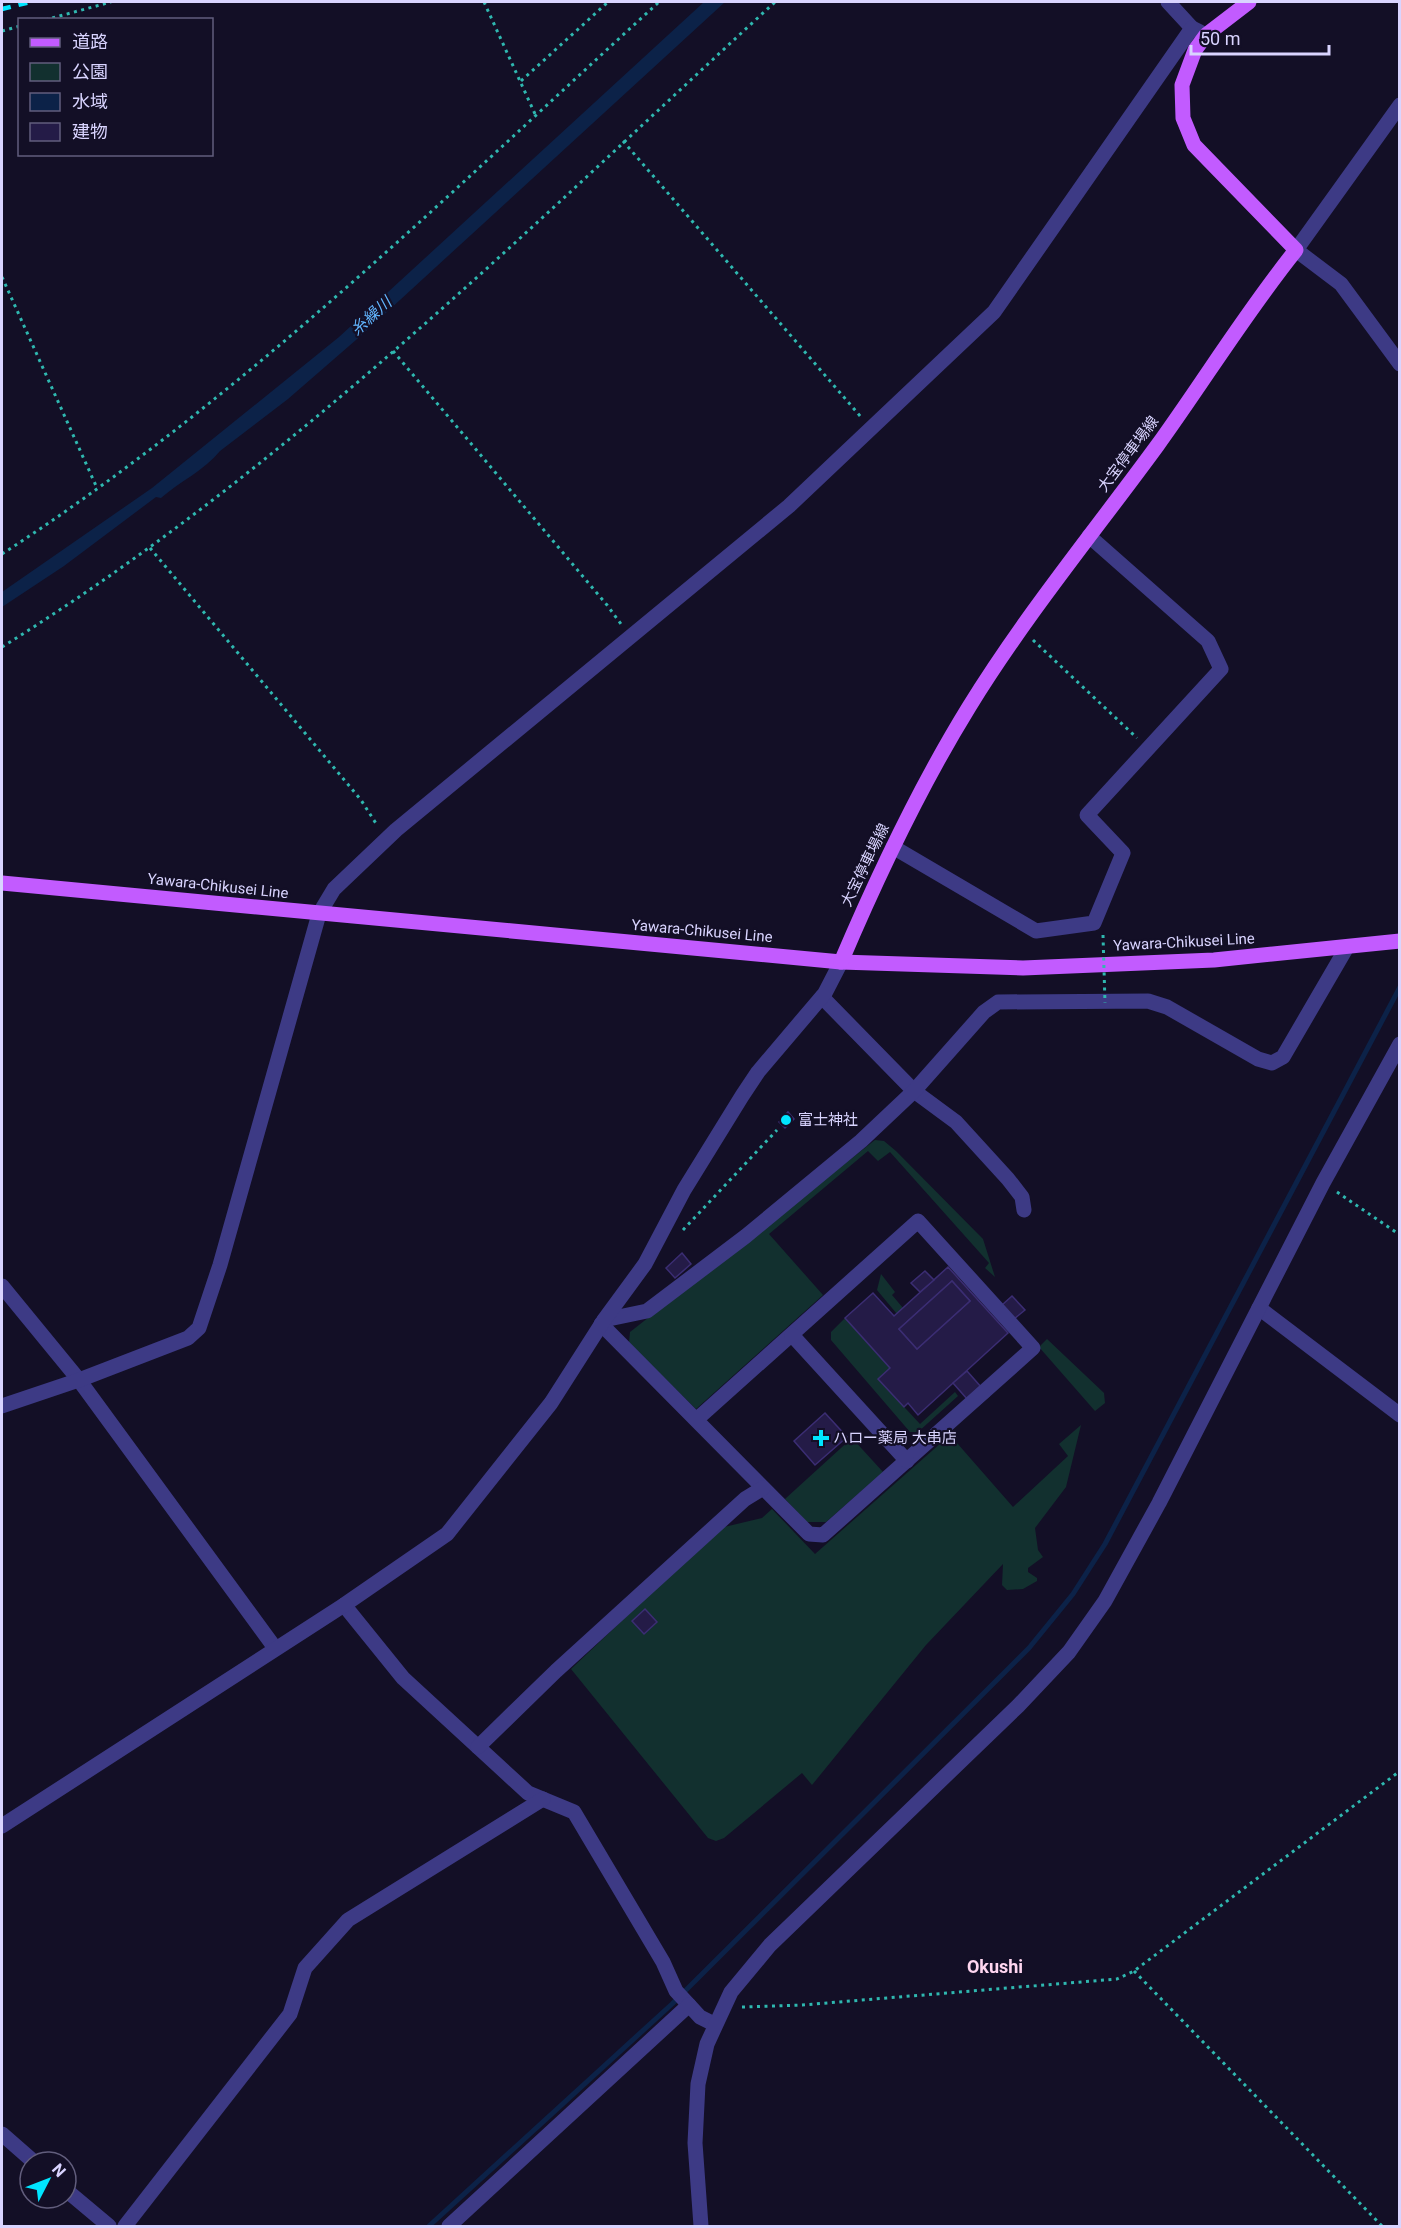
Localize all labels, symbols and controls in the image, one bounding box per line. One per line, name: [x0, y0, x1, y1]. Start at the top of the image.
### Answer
legend: [18, 18, 213, 156]
scale bar: [1191, 18, 1329, 56]
text: 50 m: [1200, 28, 1240, 49]
text: 道路: [72, 31, 108, 52]
text: 公園: [72, 61, 108, 82]
text: 水域: [72, 91, 108, 112]
text: 建物: [72, 121, 108, 142]
water label: 糸繰川: [347, 292, 397, 339]
street label: 大宝停車場線: [1094, 413, 1162, 495]
street label: 大宝停車場線: [837, 821, 893, 909]
street label: Yawara-Chikusei Line: [147, 870, 289, 902]
street label: Yawara-Chikusei Line: [631, 916, 773, 946]
street label: Yawara-Chikusei Line: [1113, 929, 1255, 955]
place label: 富士神社: [798, 1111, 858, 1129]
marker: 富士神社: [779, 1113, 793, 1127]
place label: ハロー薬局 大串店: [833, 1429, 957, 1447]
marker: ハロー薬局 大串店: [814, 1431, 828, 1445]
district label: Okushi: [967, 1956, 1023, 1977]
north arrow: [18, 2150, 78, 2210]
text: N: [48, 2160, 70, 2181]

